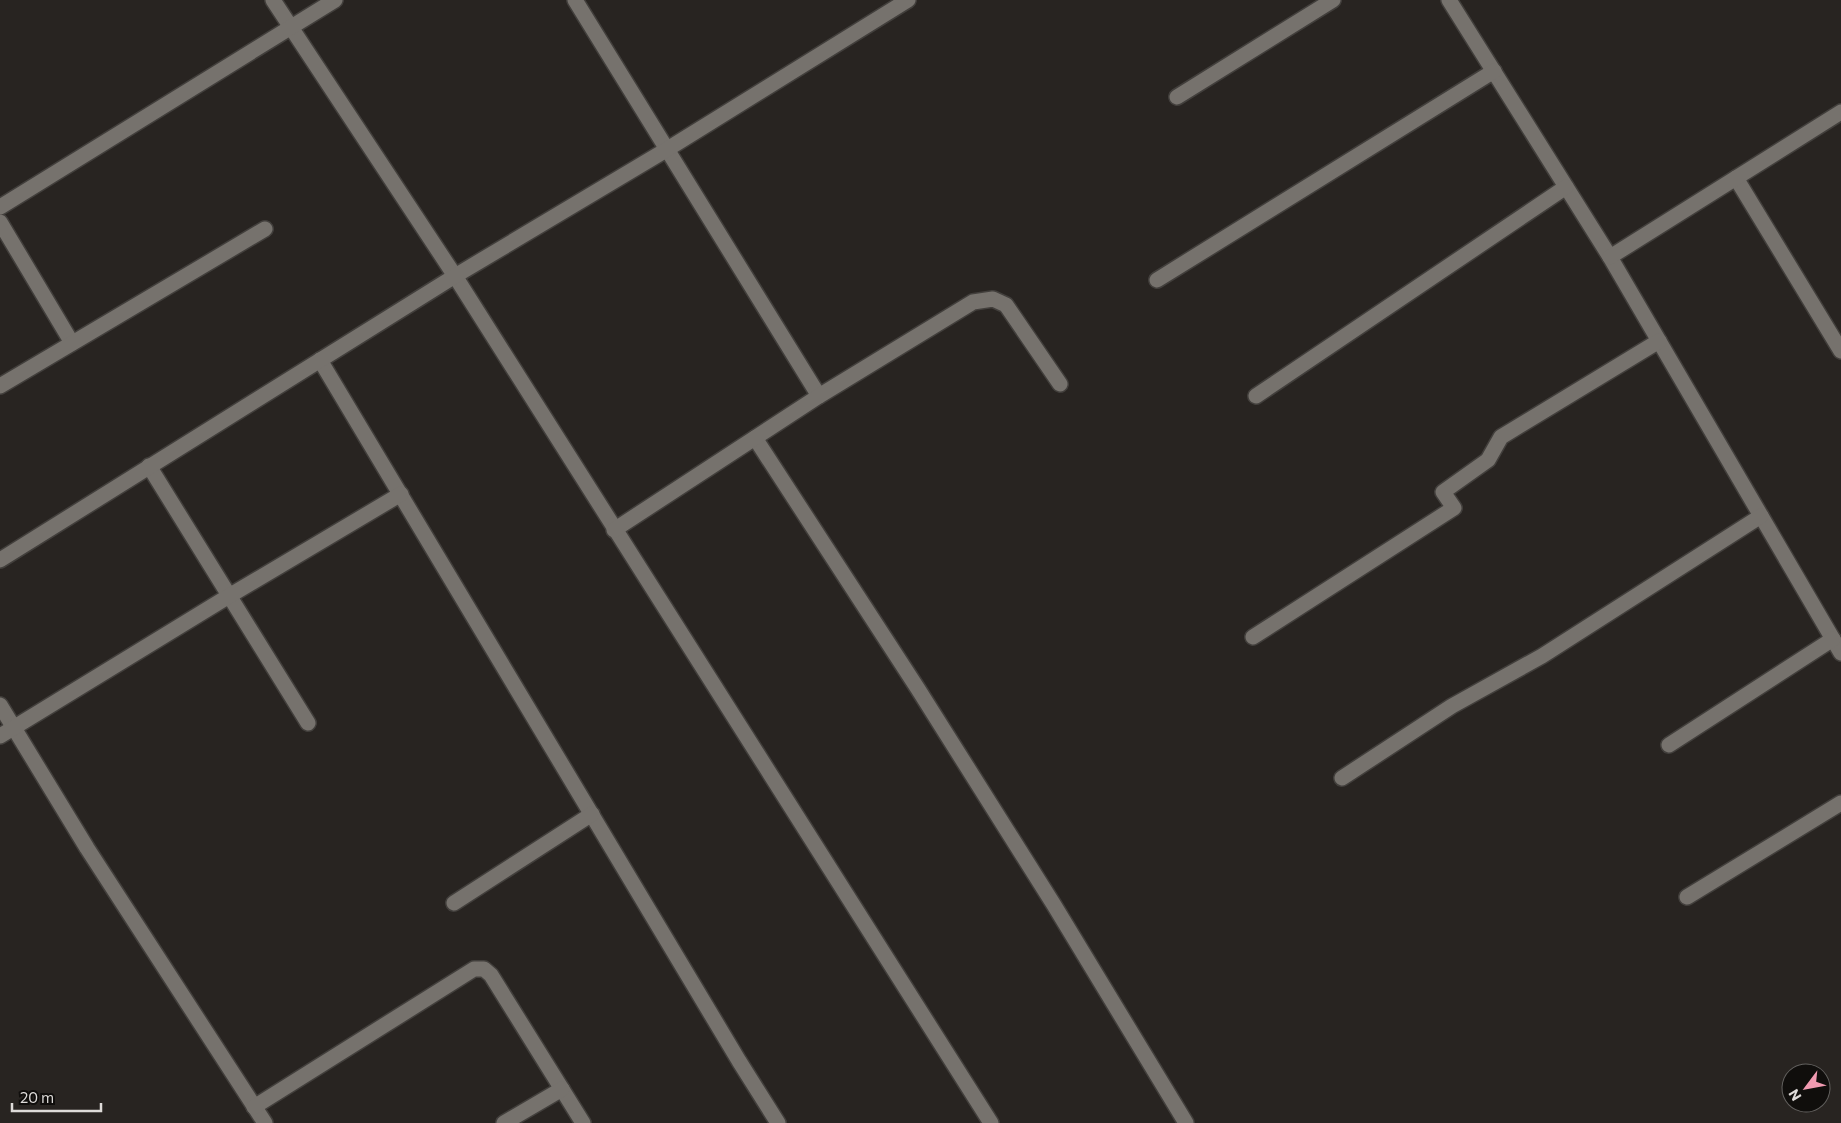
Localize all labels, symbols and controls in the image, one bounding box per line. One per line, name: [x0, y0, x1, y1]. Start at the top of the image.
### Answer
north arrow: [1781, 1063, 1831, 1113]
scale bar: [12, 1080, 101, 1112]
text: N: [1785, 1086, 1805, 1104]
text: 20 m: [20, 1088, 54, 1106]

